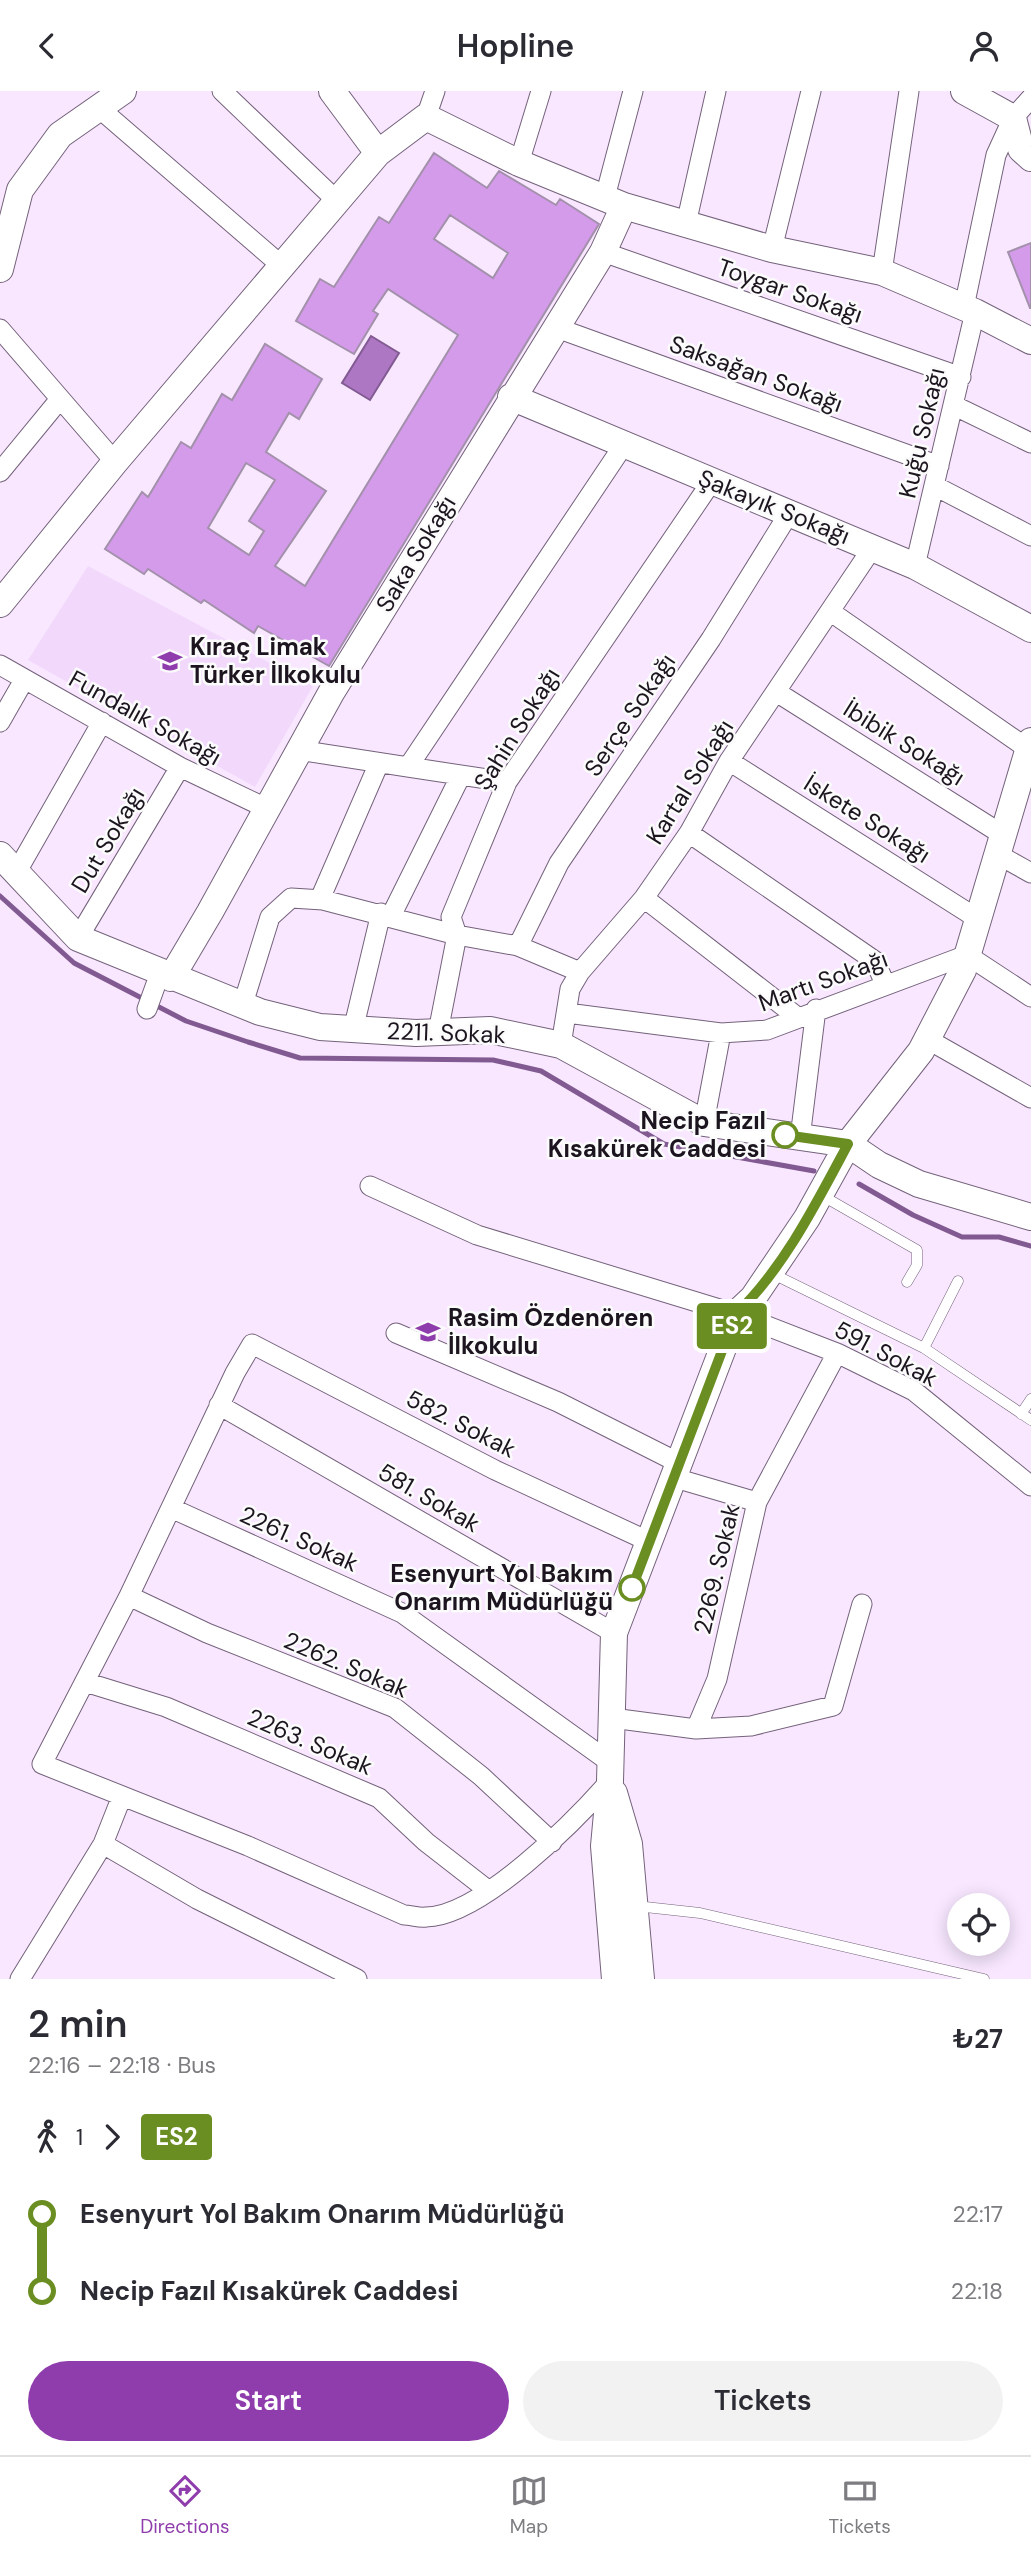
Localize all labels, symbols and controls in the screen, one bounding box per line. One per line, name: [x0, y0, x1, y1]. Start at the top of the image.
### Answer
text: Hopline: [457, 25, 574, 67]
icon: back: [28, 27, 66, 65]
icon: person: [965, 27, 1003, 65]
street label: Toygar Sokağı: [714, 251, 867, 330]
street label: Saksağan Sokağı: [665, 328, 847, 419]
street label: Kuğu Sokağı: [891, 365, 952, 501]
street label: Şakayık Sokağı: [694, 462, 855, 551]
street label: Saka Sokağı: [369, 490, 462, 618]
place label: Kıraç Limak Türker İlkokulu: [190, 631, 361, 690]
school or university icon: Kıraç Limak Türker İlkokulu: [156, 647, 184, 675]
street label: Serçe Sokağı: [577, 647, 682, 782]
street label: Şahin Sokağı: [467, 662, 566, 796]
street label: Fundalık Sokağı: [64, 663, 227, 772]
street label: İbibik Sokağı: [838, 693, 971, 792]
street label: Kartal Sokağı: [639, 713, 740, 850]
street label: İskete Sokağı: [798, 767, 936, 870]
street label: Dut Sokağı: [64, 781, 151, 898]
street label: Martı Sokağı: [754, 943, 892, 1018]
street label: 2211. Sokak: [386, 1015, 506, 1050]
place label: Necip Fazıl Kısakürek Caddesi: [548, 1105, 766, 1164]
marker: Necip Fazıl Kısakürek Caddesi: [772, 1122, 798, 1148]
place label: Rasim Özdenören İlkokulu: [448, 1302, 653, 1361]
line badge: ES2: [692, 1303, 772, 1349]
text: ES2: [711, 1310, 753, 1341]
street label: 591. Sokak: [829, 1313, 943, 1394]
school or university icon: Rasim Özdenören İlkokulu: [414, 1318, 442, 1346]
street label: 582. Sokak: [401, 1383, 521, 1464]
street label: 581. Sokak: [373, 1456, 486, 1539]
street label: 2261. Sokak: [235, 1499, 363, 1578]
street label: 2269. Sokak: [686, 1501, 747, 1637]
place label: Esenyurt Yol Bakım Onarım Müdürlüğü: [390, 1558, 613, 1617]
marker: Esenyurt Yol Bakım Onarım Müdürlüğü: [619, 1575, 645, 1601]
street label: 2262. Sokak: [279, 1624, 413, 1705]
street label: 2263. Sokak: [243, 1701, 378, 1782]
map controls: [947, 1893, 1010, 1956]
button: locate: [947, 1893, 1010, 1956]
text: 2 min: [28, 1999, 127, 2049]
text: ₺27: [953, 2022, 1003, 2056]
text: 22:16 – 22:18 · Bus: [28, 2050, 216, 2080]
icon: walk: [28, 2118, 66, 2156]
icon: forward: [93, 2118, 131, 2156]
text: ES2: [155, 2121, 198, 2152]
text: 1: [76, 2122, 83, 2152]
text: Esenyurt Yol Bakım Onarım Müdürlüğü: [80, 2197, 564, 2231]
text: 22:17: [952, 2199, 1003, 2229]
text: Necip Fazıl Kısakürek Caddesi: [80, 2274, 458, 2308]
text: 22:18: [951, 2276, 1003, 2306]
button: Start: [28, 2361, 509, 2441]
button: Tickets: [523, 2361, 1003, 2441]
tab: Directions: [140, 2472, 230, 2539]
tab: Map: [510, 2472, 548, 2539]
tab: Tickets: [828, 2472, 891, 2539]

